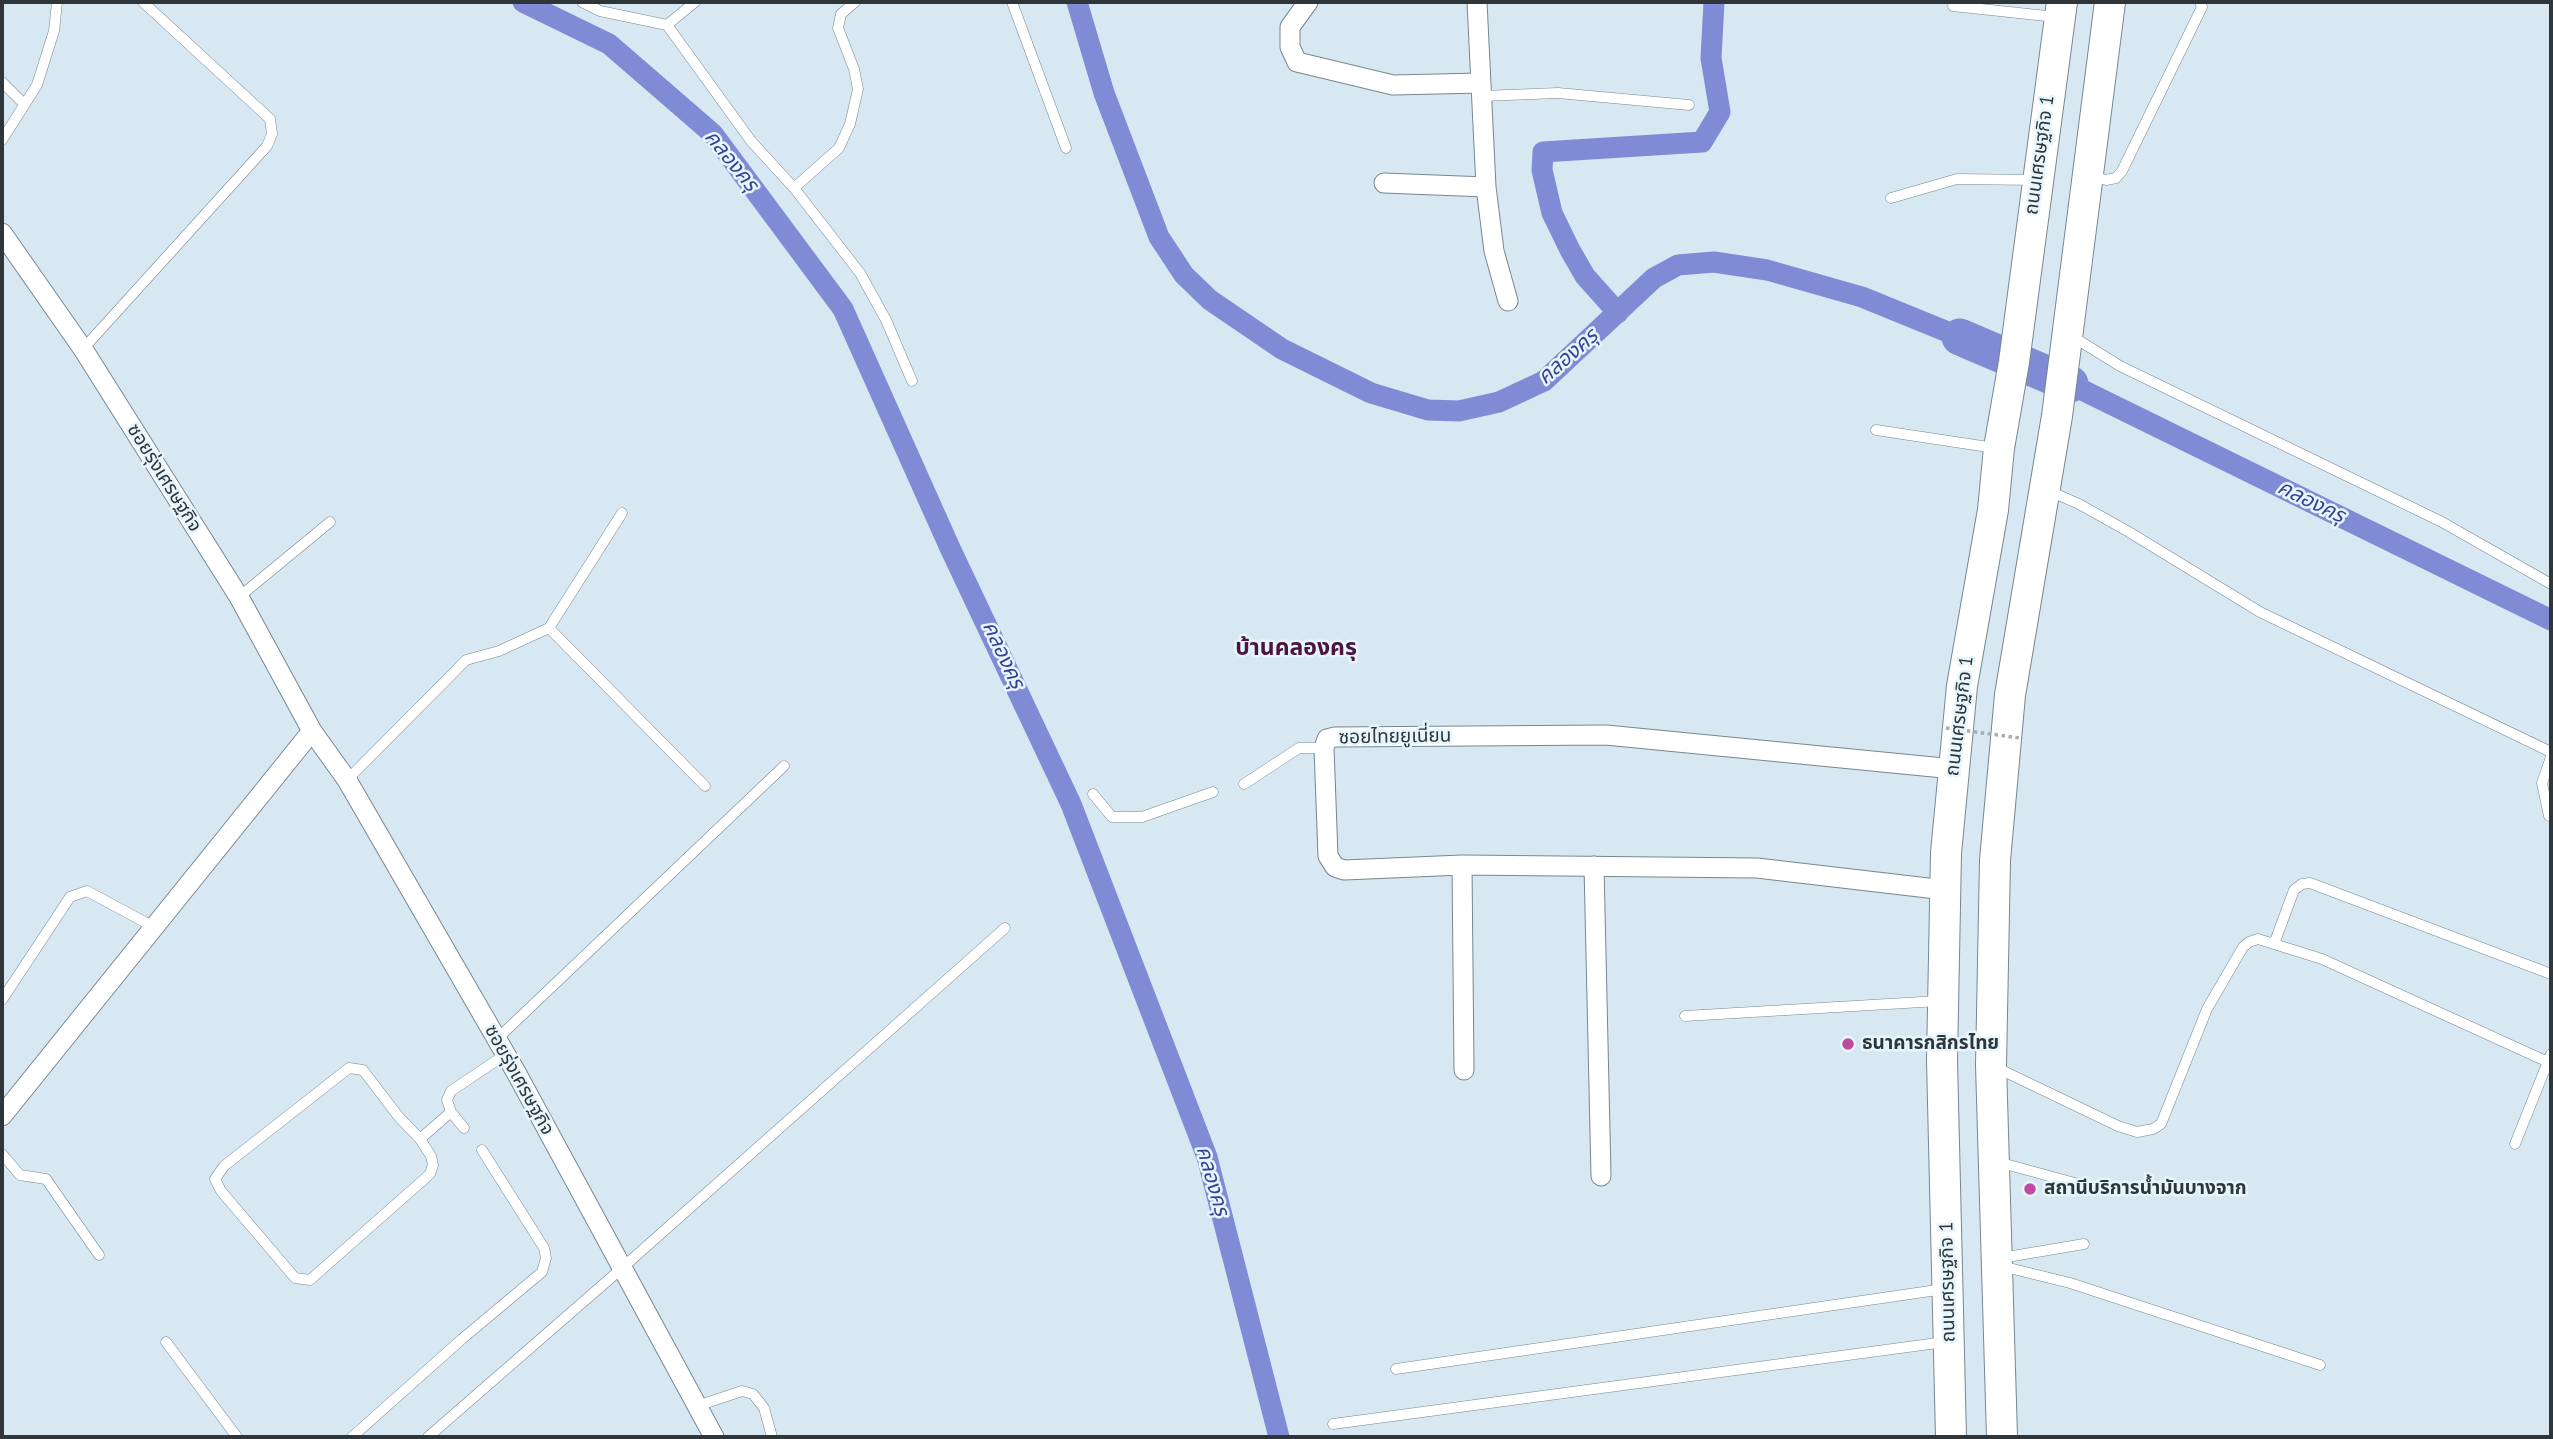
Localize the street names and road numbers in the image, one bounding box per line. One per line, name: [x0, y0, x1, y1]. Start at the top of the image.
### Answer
street label: ถนนเศรษฐกิจ 1: [2020, 94, 2060, 216]
street label: ซอยรุ่งเศรษฐกิจ: [122, 420, 206, 536]
street label: ถนนเศรษฐกิจ 1: [1941, 655, 1979, 777]
street label: ซอยไทยยูเนี่ยน: [1338, 725, 1452, 749]
street label: ซอยรุ่งเศรษฐกิจ: [479, 1021, 559, 1139]
street label: ถนนเศรษฐกิจ 1: [1936, 1221, 1960, 1343]

